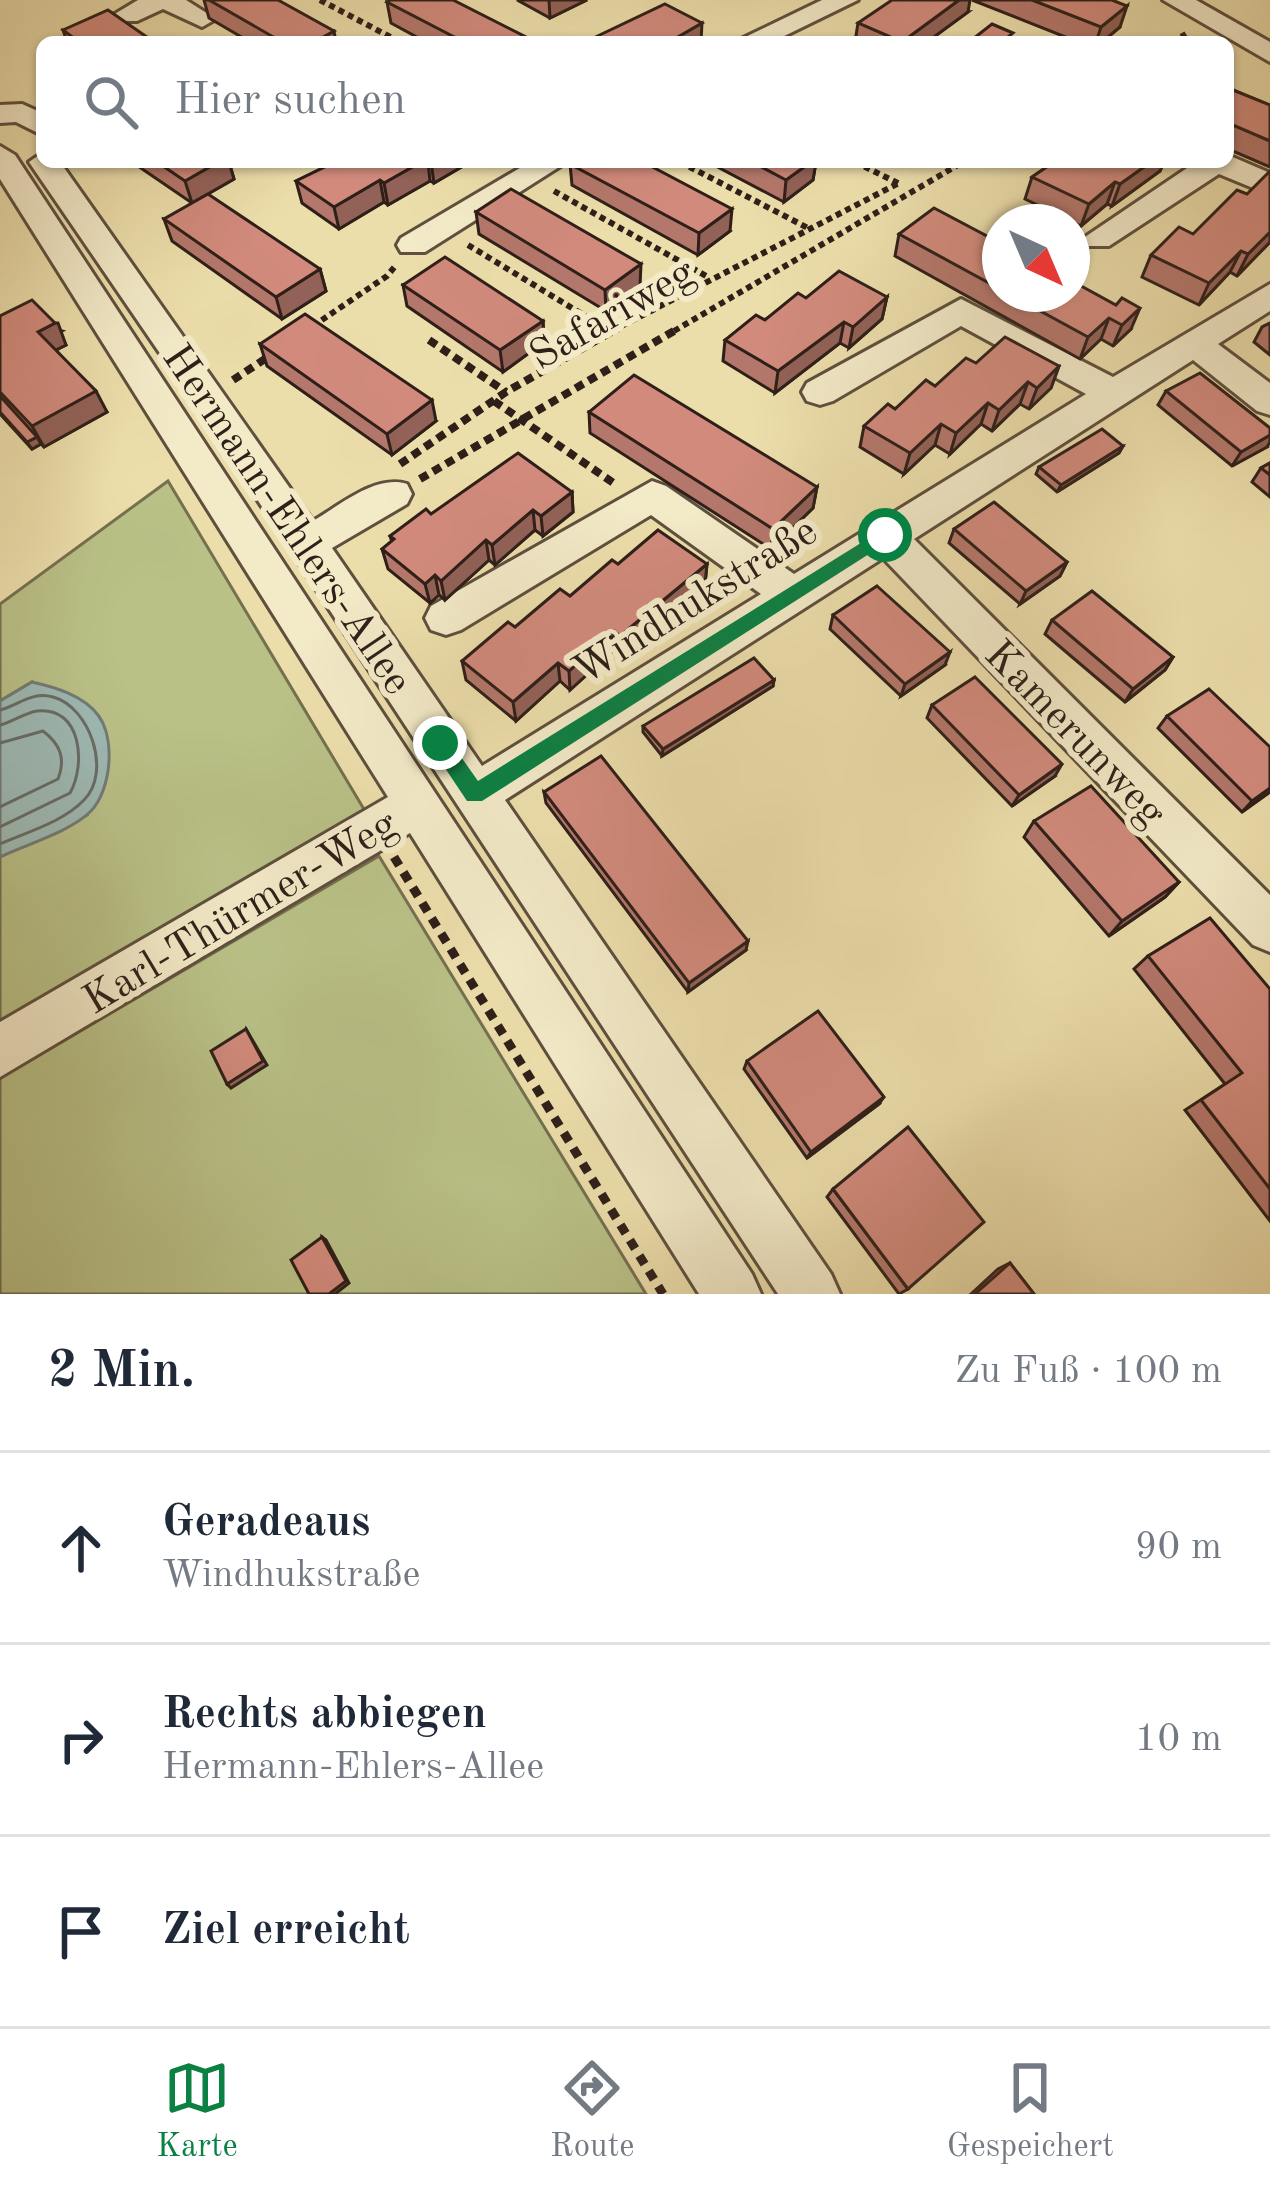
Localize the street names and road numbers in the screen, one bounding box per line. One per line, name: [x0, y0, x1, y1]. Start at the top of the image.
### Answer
street label: Safariweg: [523, 251, 703, 379]
street label: Hermann-Ehlers-Allee: [153, 338, 418, 703]
street label: Windhukstraße: [567, 511, 825, 694]
street label: Kamerunweg: [976, 634, 1173, 836]
street label: Karl-Thürmer-Weg: [77, 803, 405, 1023]

